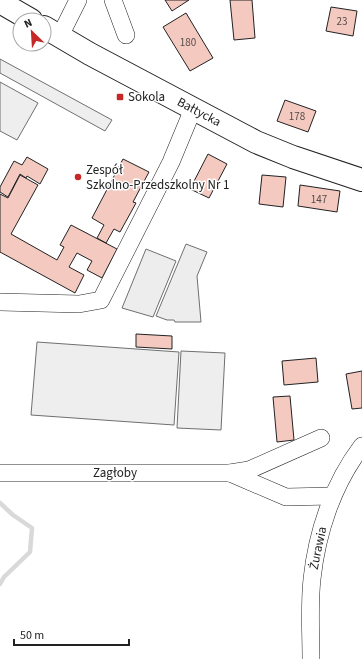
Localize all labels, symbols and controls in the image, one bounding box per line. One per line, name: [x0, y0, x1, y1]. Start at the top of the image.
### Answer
north arrow: [12, 12, 52, 52]
house number: 23: [337, 14, 347, 29]
text: N: [21, 15, 34, 32]
house number: 180: [180, 35, 196, 50]
place label: Sokola: [128, 88, 165, 106]
marker: Sokola: [115, 92, 125, 102]
street label: Bałtycka: [174, 93, 224, 131]
house number: 178: [289, 109, 306, 124]
place label: Zespół Szkolno-Przedszkolny Nr 1: [86, 161, 230, 194]
marker: Zespół Szkolno-Przedszkolny Nr 1: [73, 172, 83, 182]
house number: 147: [311, 192, 327, 207]
street label: Zagłoby: [93, 464, 137, 482]
street label: Żurawia: [305, 525, 331, 571]
scale bar: [14, 621, 129, 647]
text: 50 m: [20, 627, 44, 644]

